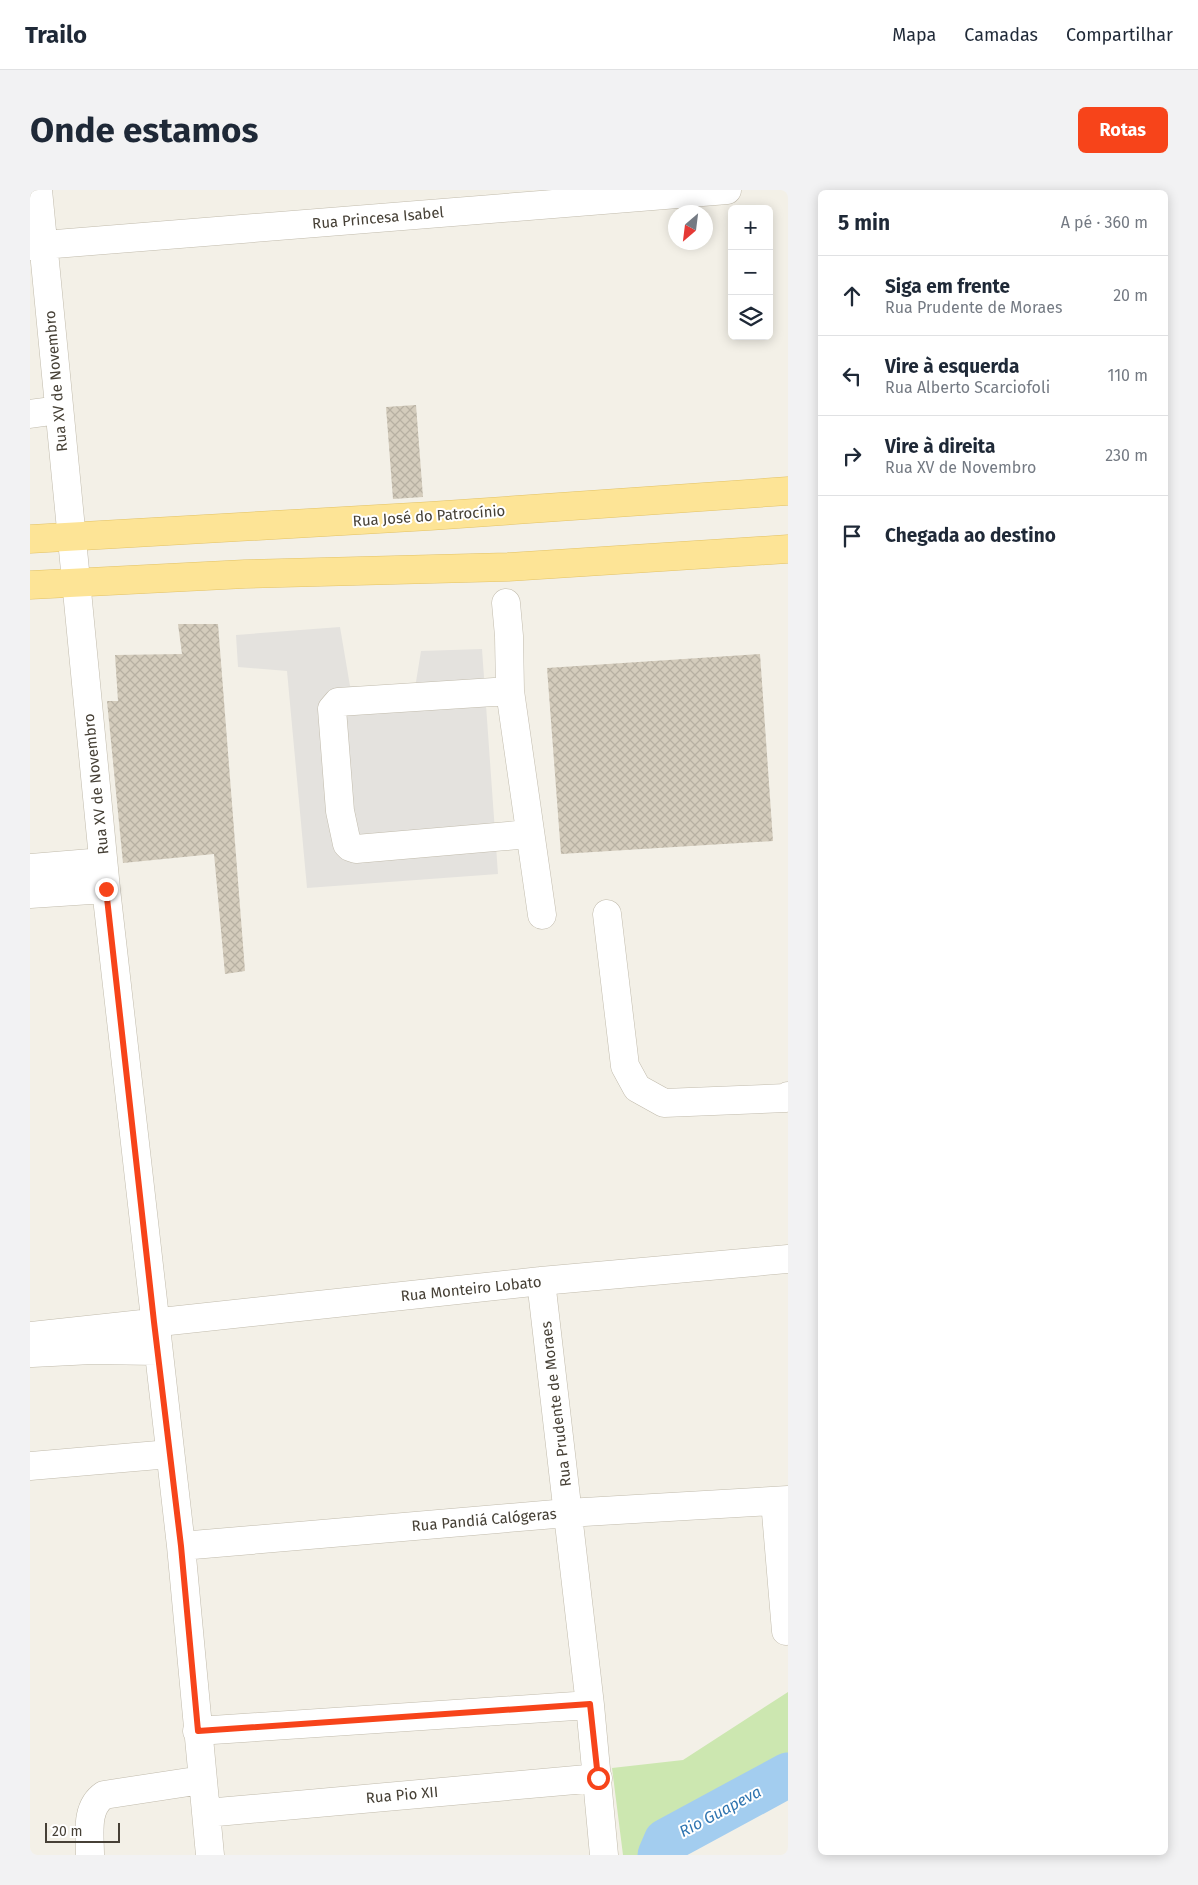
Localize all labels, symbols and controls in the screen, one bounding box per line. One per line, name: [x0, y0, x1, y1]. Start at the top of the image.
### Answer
text: Trailo: [25, 21, 87, 49]
text: Mapa: [892, 24, 936, 46]
text: Camadas: [964, 24, 1038, 46]
text: Compartilhar: [1066, 24, 1173, 46]
button: Rotas: [1078, 107, 1168, 153]
text: Onde estamos: [30, 109, 258, 151]
street label: Rua Princesa Isabel: [311, 203, 445, 233]
north arrow: [668, 205, 713, 250]
map controls: [728, 205, 773, 340]
button: +: [728, 205, 773, 250]
text: 5 min: [838, 210, 890, 236]
text: A pé · 360 m: [1061, 213, 1148, 232]
button: −: [728, 250, 773, 295]
text: Siga em frente: [885, 275, 1010, 298]
icon: ahead: [838, 282, 866, 310]
text: 20 m: [1113, 286, 1148, 305]
button: layers: [728, 295, 773, 340]
text: Rua Prudente de Moraes: [885, 298, 1062, 317]
street label: Rua XV de Novembro: [41, 310, 71, 452]
text: Vire à esquerda: [885, 355, 1019, 378]
icon: left: [838, 362, 866, 390]
text: 110 m: [1107, 366, 1148, 385]
text: Rua Alberto Scarciofoli: [885, 378, 1050, 397]
text: Vire à direita: [885, 435, 995, 458]
icon: right: [838, 442, 866, 470]
text: 230 m: [1105, 446, 1148, 465]
text: Rua XV de Novembro: [885, 458, 1036, 477]
street label: Rua José do Patrocínio: [352, 502, 506, 530]
icon: arrive: [838, 522, 866, 550]
text: Chegada ao destino: [885, 524, 1056, 547]
street label: Rua XV de Novembro: [80, 713, 112, 855]
route end: [95, 878, 118, 901]
street label: Rua Monteiro Lobato: [400, 1273, 542, 1305]
street label: Rua Prudente de Moraes: [537, 1320, 575, 1488]
street label: Rua Pandiá Calógeras: [411, 1505, 557, 1535]
route start: [587, 1767, 610, 1790]
water label: Rio Guapeva: [676, 1782, 764, 1841]
street label: Rua Pio XII: [365, 1783, 439, 1807]
scale bar: [45, 1820, 120, 1843]
text: 20 m: [52, 1823, 82, 1840]

